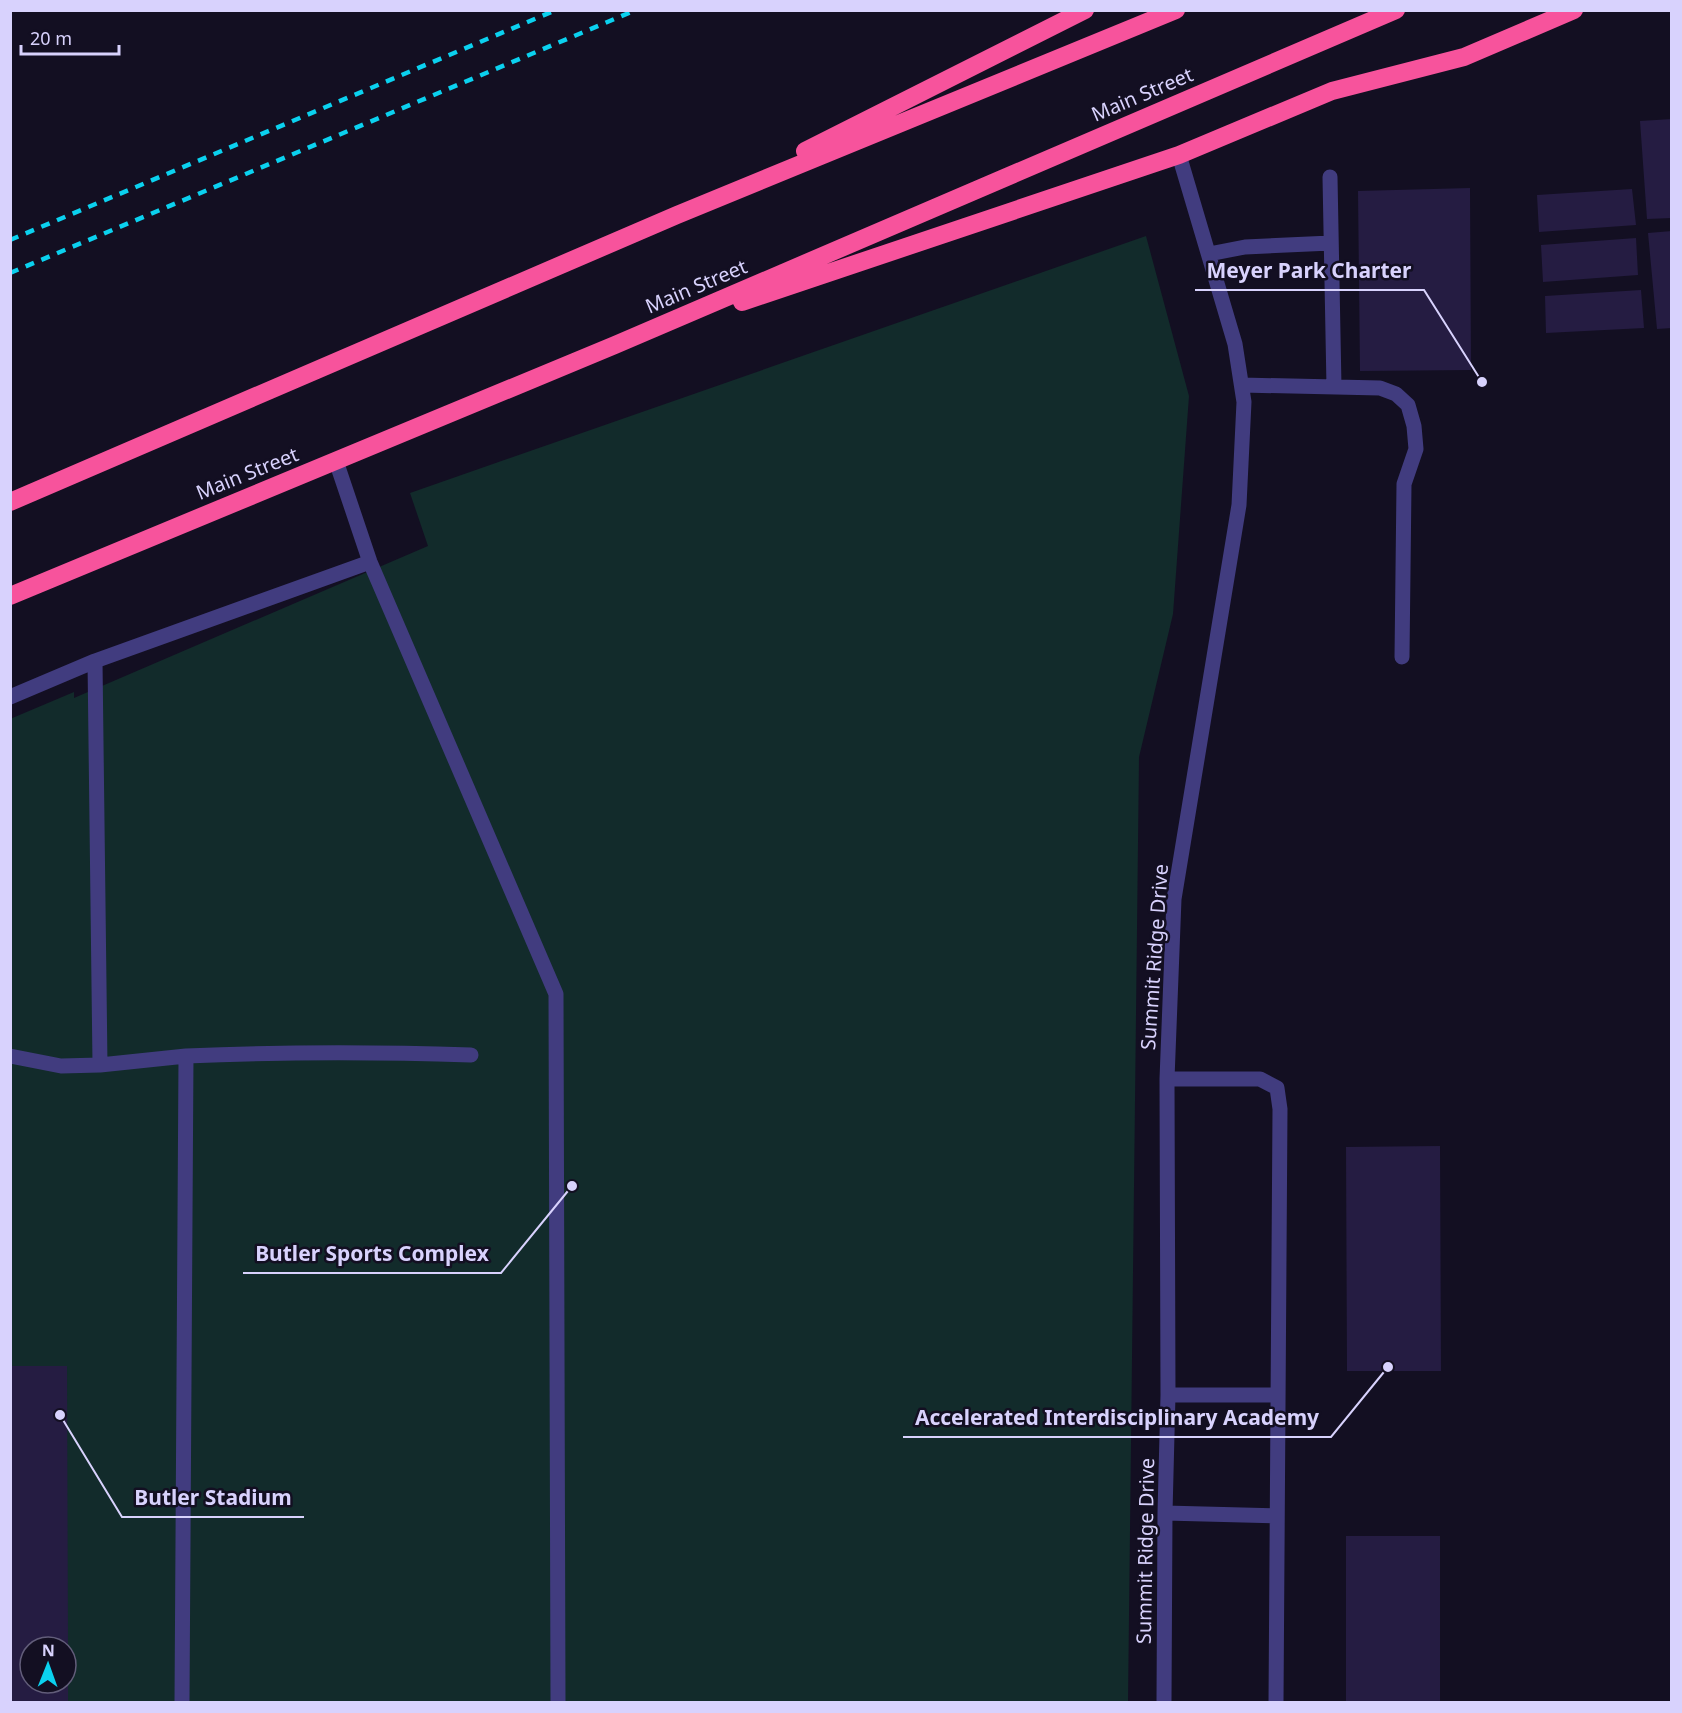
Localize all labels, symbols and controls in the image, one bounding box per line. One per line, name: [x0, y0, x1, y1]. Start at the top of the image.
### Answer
scale bar: [21, 18, 118, 56]
text: 20 m: [30, 26, 72, 50]
street label: Main Street: [1087, 60, 1197, 128]
callout: Meyer Park Charter: [1195, 251, 1424, 290]
street label: Main Street: [641, 252, 751, 320]
text: Meyer Park Charter: [1207, 256, 1412, 284]
street label: Main Street: [192, 440, 302, 506]
street label: Summit Ridge Drive: [1134, 863, 1174, 1051]
callout: Butler Sports Complex: [243, 1234, 501, 1273]
text: Butler Sports Complex: [255, 1239, 490, 1267]
callout: Accelerated Interdisciplinary Academy: [903, 1398, 1331, 1437]
text: Accelerated Interdisciplinary Academy: [915, 1403, 1319, 1431]
street label: Summit Ridge Drive: [1130, 1458, 1160, 1644]
callout: Butler Stadium: [122, 1478, 304, 1517]
text: Butler Stadium: [134, 1483, 292, 1511]
north arrow: [18, 1635, 78, 1695]
text: N: [42, 1639, 55, 1661]

